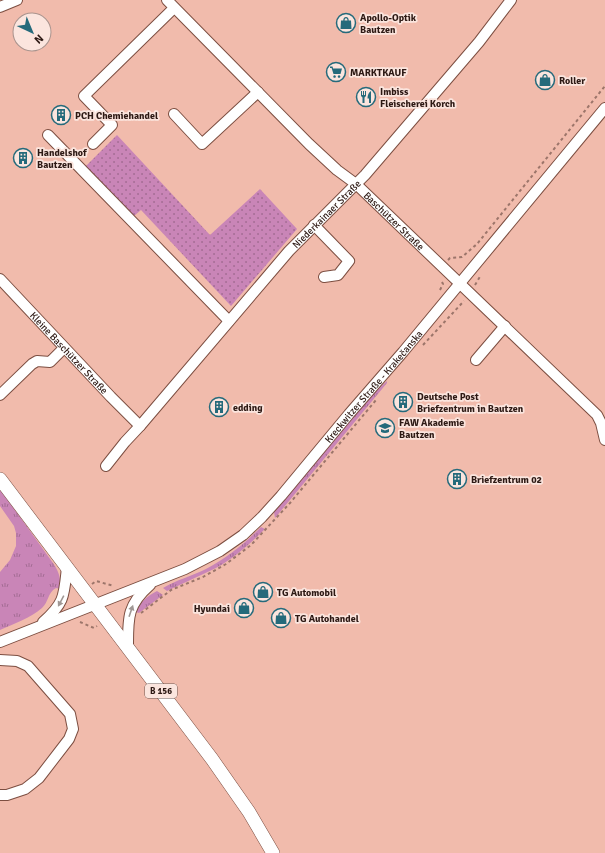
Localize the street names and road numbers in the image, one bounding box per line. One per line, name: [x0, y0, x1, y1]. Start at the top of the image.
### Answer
street label: Niederkainaer Straße: [290, 178, 364, 251]
street label: Baschützer Straße: [361, 190, 426, 253]
street label: Kleine Baschützer Straße: [27, 310, 110, 397]
street label: Kreckwitzer Straße - Krakečanska: [323, 328, 425, 446]
road number: B 156: [145, 684, 177, 698]

